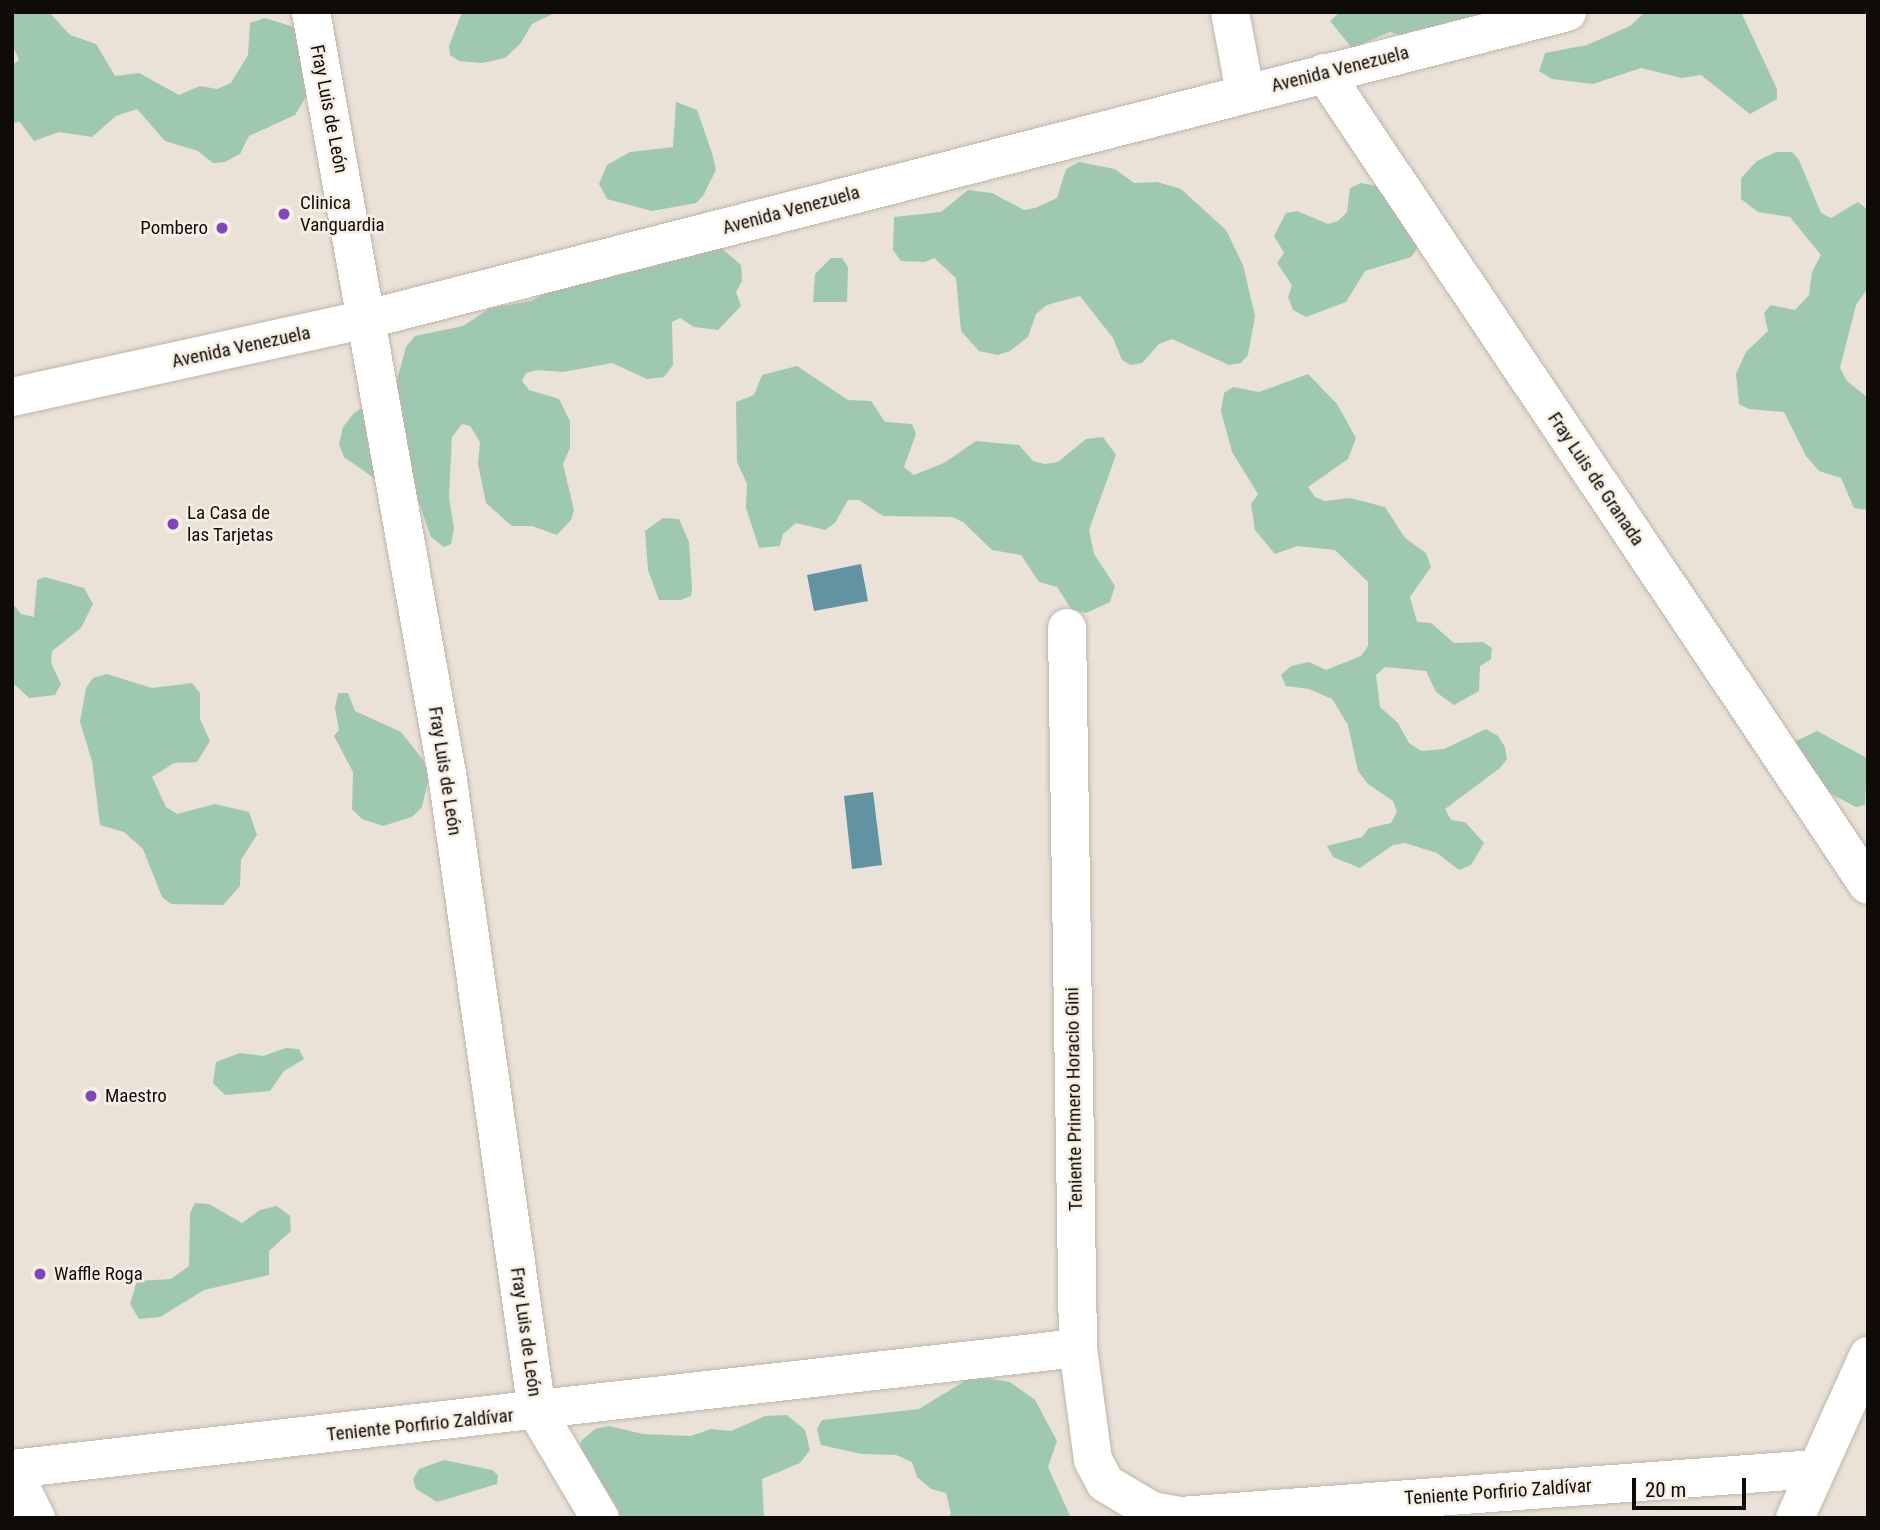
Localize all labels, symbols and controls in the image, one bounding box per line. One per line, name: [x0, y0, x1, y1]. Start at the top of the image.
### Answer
street label: Avenida Venezuela: [1269, 41, 1411, 97]
street label: Fray Luis de León: [305, 43, 353, 175]
street label: Avenida Venezuela: [720, 181, 862, 239]
place label: Clinica Vanguardia: [300, 192, 385, 236]
marker: Clinica Vanguardia: [274, 204, 294, 224]
place label: Pombero: [140, 217, 208, 239]
marker: Pombero: [214, 220, 230, 236]
street label: Avenida Venezuela: [170, 321, 312, 373]
street label: Fray Luis de Granada: [1543, 408, 1649, 550]
place label: La Casa de las Tarjetas: [187, 502, 274, 546]
marker: La Casa de las Tarjetas: [165, 516, 181, 532]
street label: Fray Luis de León: [424, 705, 466, 837]
street label: Teniente Primero Horacio Gini: [1061, 987, 1087, 1211]
place label: Maestro: [105, 1085, 167, 1107]
marker: Maestro: [83, 1088, 99, 1104]
place label: Waffle Roga: [54, 1263, 143, 1285]
marker: Waffle Roga: [32, 1266, 48, 1282]
street label: Fray Luis de León: [506, 1266, 546, 1398]
street label: Teniente Porfirio Zaldívar: [325, 1404, 515, 1446]
scale bar: [1635, 1464, 1749, 1508]
street label: Teniente Porfirio Zaldívar: [1404, 1474, 1592, 1510]
text: 20 m: [1645, 1478, 1686, 1502]

